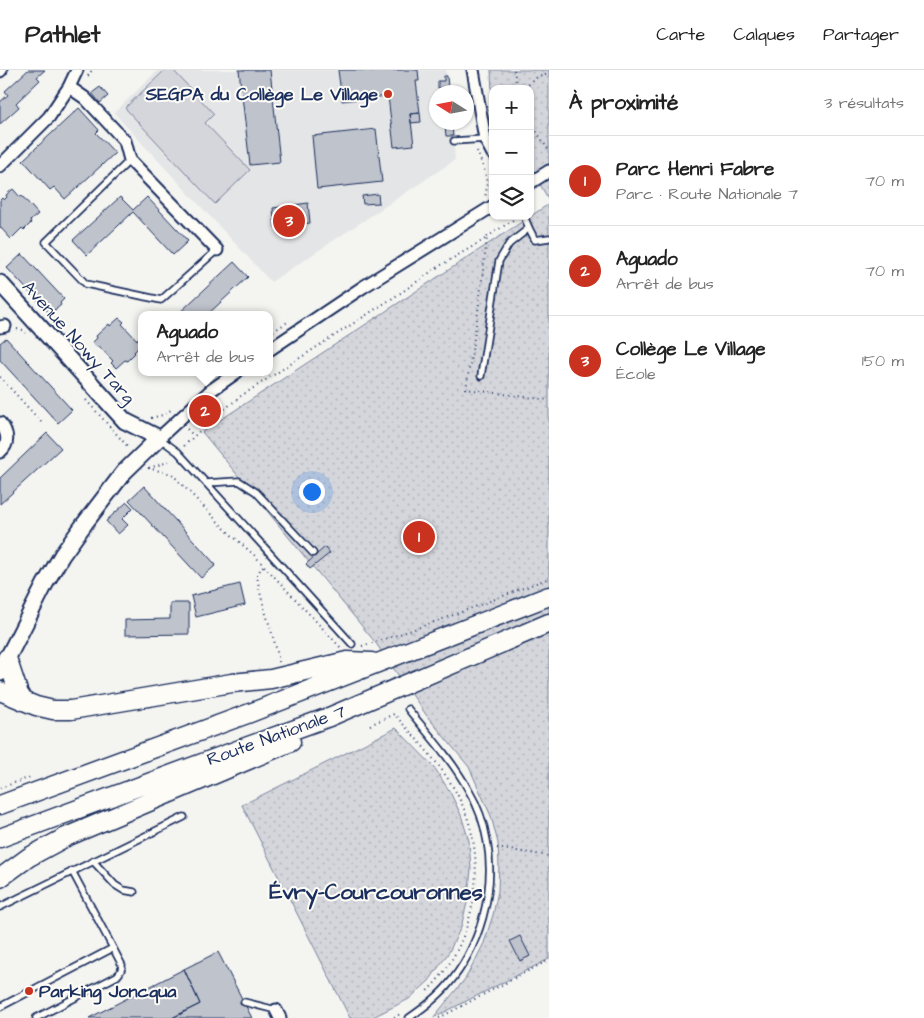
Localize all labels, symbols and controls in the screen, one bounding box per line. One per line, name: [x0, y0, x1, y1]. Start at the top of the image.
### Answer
text: Pathlet: [25, 18, 101, 52]
text: Carte: [656, 22, 705, 47]
text: Calques: [733, 22, 795, 47]
text: Partager: [823, 22, 899, 47]
place label: SEGPA du Collège Le Village: [145, 82, 378, 108]
north arrow: [429, 85, 474, 130]
map controls: [489, 85, 534, 220]
button: +: [489, 85, 534, 130]
marker: SEGPA du Collège Le Village: [382, 88, 394, 100]
text: À proximité: [569, 88, 678, 117]
text: 3 résultats: [824, 92, 904, 114]
button: −: [489, 130, 534, 175]
text: Parc Henri Fabre: [616, 156, 774, 183]
text: 1: [584, 170, 586, 192]
text: 70 m: [865, 170, 904, 192]
button: layers: [489, 175, 534, 220]
text: Parc · Route Nationale 7: [616, 183, 798, 205]
pin: 3: [273, 202, 305, 240]
text: Aguado: [616, 246, 678, 273]
text: 2: [580, 260, 590, 282]
text: 70 m: [865, 260, 904, 282]
text: Arrêt de bus: [616, 273, 714, 295]
street label: Avenue Nowy Targ: [16, 275, 141, 410]
popup: [138, 311, 273, 376]
text: Aguado: [157, 319, 218, 346]
text: Collège Le Village: [616, 336, 766, 363]
text: Arrêt de bus: [157, 346, 254, 368]
text: 3: [581, 350, 589, 372]
text: 150 m: [862, 350, 904, 372]
text: École: [616, 363, 656, 385]
pin: 2: [189, 392, 221, 430]
your location: [299, 479, 325, 505]
pin: 1: [403, 518, 435, 556]
street label: Route Nationale 7: [203, 699, 349, 772]
district label: Évry-Courcouronnes: [269, 877, 483, 910]
place label: Parking Joncqua: [39, 979, 177, 1005]
marker: Parking Joncqua: [23, 985, 35, 997]

